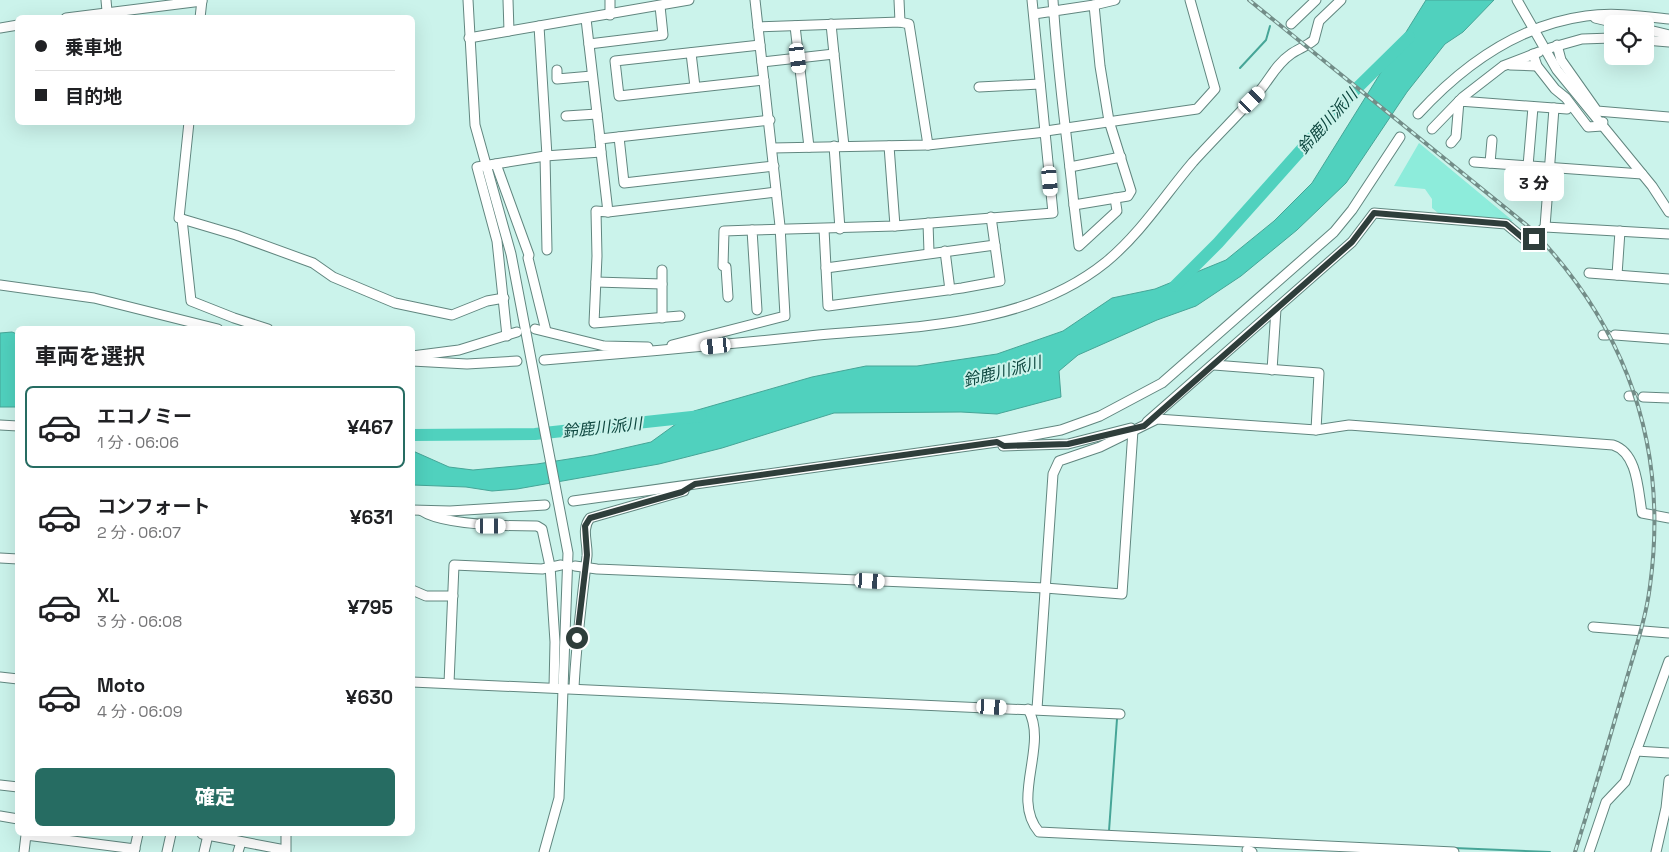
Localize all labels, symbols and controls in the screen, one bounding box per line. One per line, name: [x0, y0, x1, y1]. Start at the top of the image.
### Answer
map controls: [1604, 15, 1654, 65]
button: locate: [1604, 15, 1654, 65]
text: 乗車地: [65, 35, 122, 60]
car: [788, 42, 807, 74]
water label: 鈴鹿川派川: [1293, 83, 1363, 158]
text: 目的地: [65, 84, 122, 109]
car: [1236, 84, 1267, 116]
car: [1041, 165, 1058, 197]
callout: 3 分: [1504, 166, 1564, 202]
text: 3 分: [1519, 173, 1549, 194]
route end: [1523, 228, 1545, 250]
car: [700, 337, 731, 355]
text: 車両を選択: [35, 342, 145, 370]
water label: 鈴鹿川派川: [961, 351, 1045, 391]
text: エコノミー: [97, 404, 192, 429]
icon: car: [37, 405, 82, 450]
water label: 鈴鹿川派川: [561, 413, 645, 442]
text: ¥467: [347, 415, 393, 440]
text: 1 分 · 06:06: [97, 432, 179, 453]
text: コンフォート: [97, 494, 210, 519]
icon: car: [37, 495, 82, 540]
text: ¥631: [350, 505, 393, 530]
car: [476, 519, 506, 534]
text: 2 分 · 06:07: [97, 522, 181, 543]
car: [854, 573, 885, 589]
text: XL: [97, 583, 120, 608]
icon: car: [37, 585, 82, 630]
text: ¥795: [348, 595, 393, 620]
text: 3 分 · 06:08: [97, 611, 182, 632]
route start: [566, 627, 588, 649]
text: Moto: [97, 673, 145, 698]
icon: car: [37, 675, 82, 720]
text: ¥630: [346, 685, 393, 710]
car: [976, 699, 1007, 715]
text: 4 分 · 06:09: [97, 701, 182, 722]
button: 確定: [35, 768, 395, 826]

